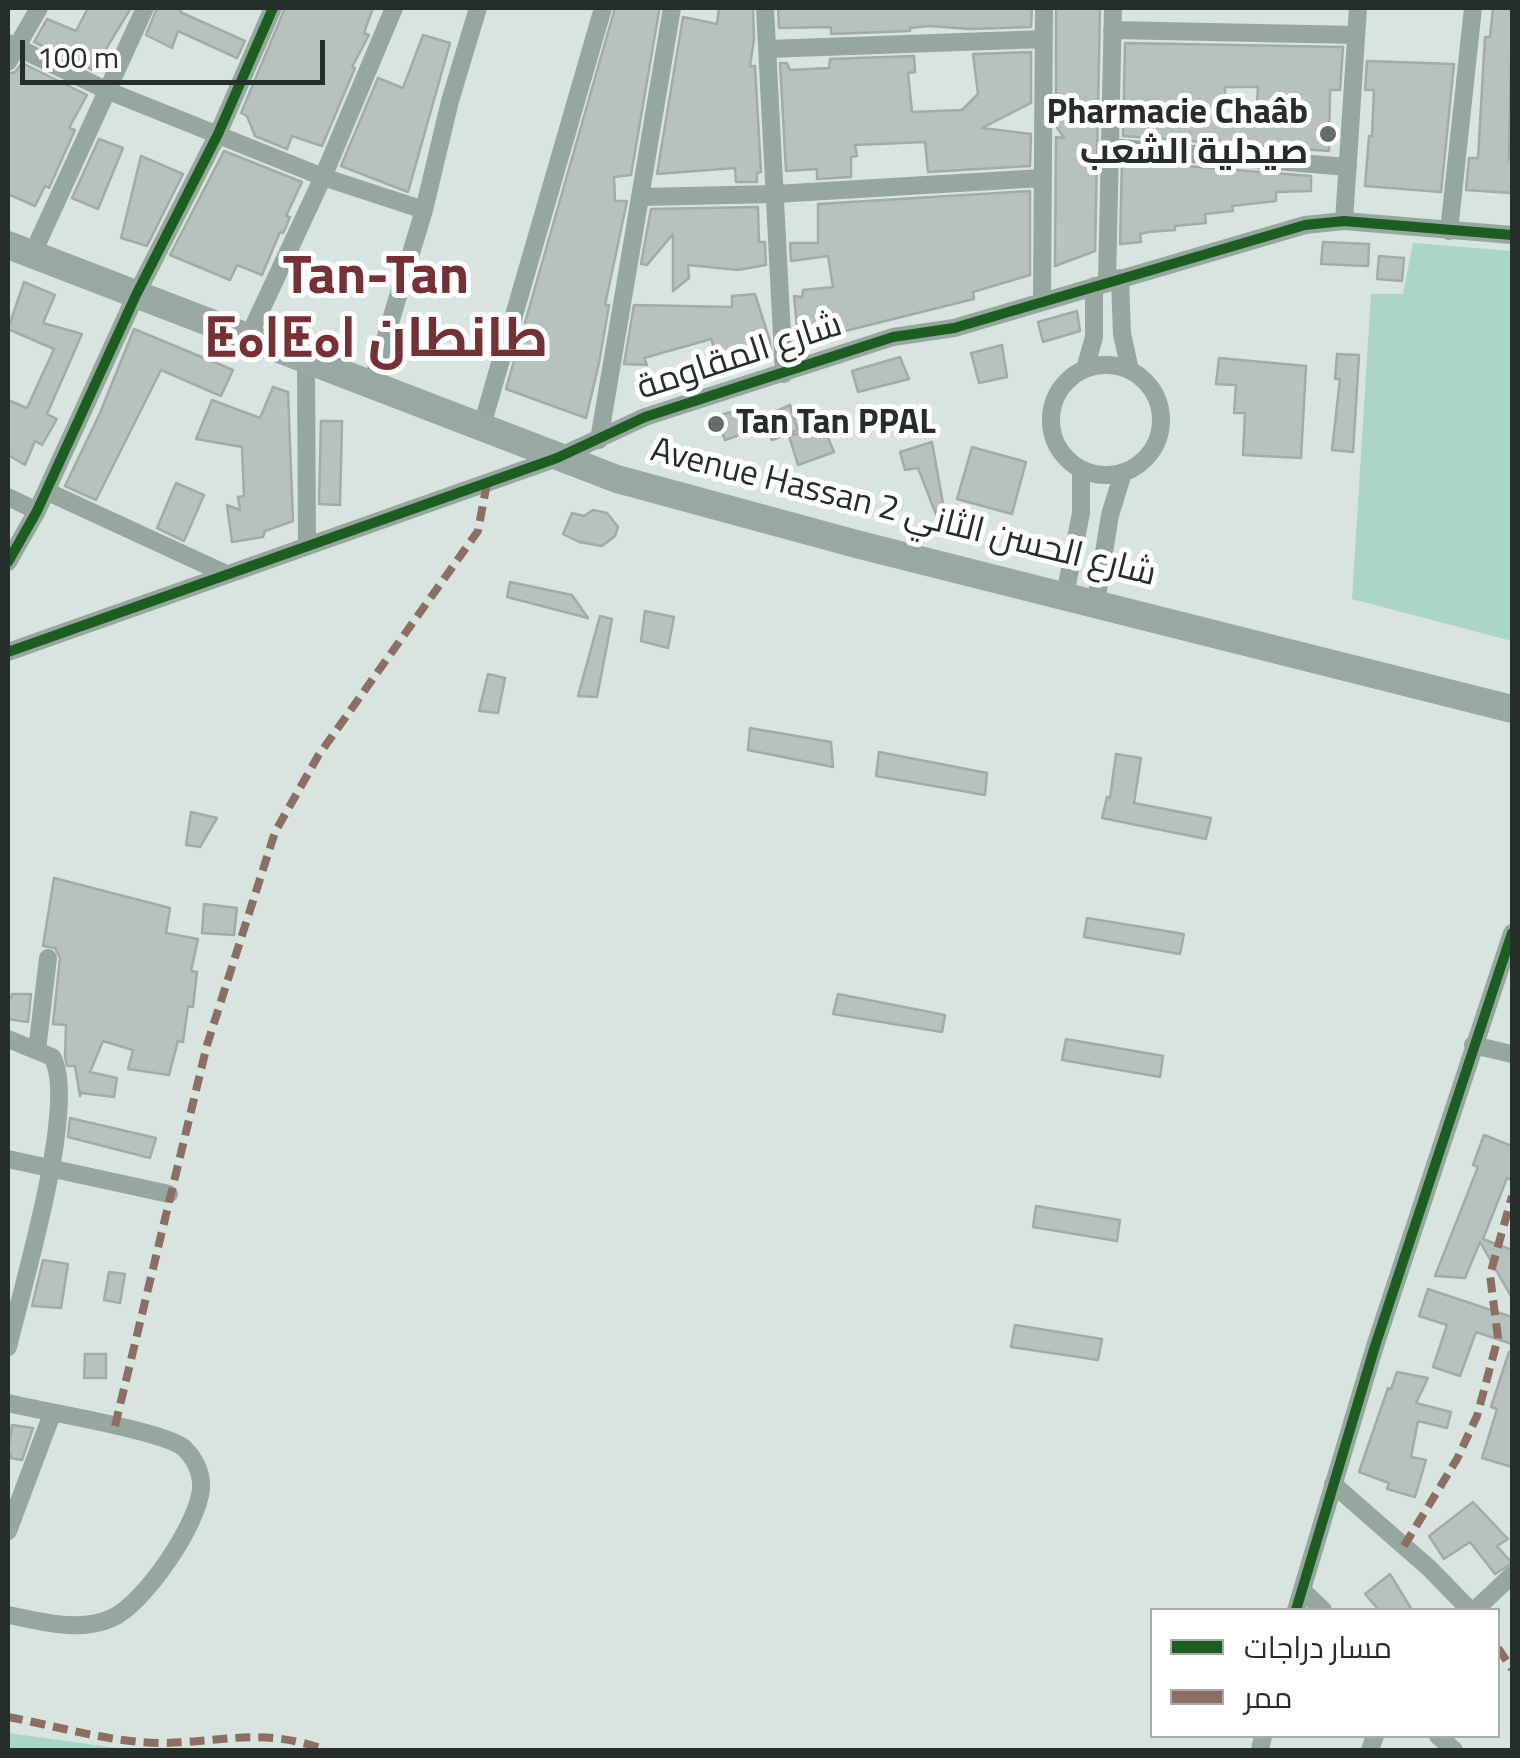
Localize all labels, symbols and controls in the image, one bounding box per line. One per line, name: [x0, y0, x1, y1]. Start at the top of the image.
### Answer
scale bar: [25, 20, 330, 82]
text: 100 m: [37, 34, 119, 80]
place label: Pharmacie Chaâb صيدلية الشعب: [1047, 93, 1308, 175]
marker: Pharmacie Chaâb صيدلية الشعب: [1317, 123, 1339, 145]
district label: Tan-Tan ⵟⴰⵏⵟⴰⵏ طانطان: [204, 247, 548, 376]
street label: شارع المقاومة: [632, 305, 848, 411]
place label: Tan Tan PPAL: [736, 403, 936, 445]
marker: Tan Tan PPAL: [705, 413, 727, 435]
street label: Avenue Hassan 2 شارع الحسن الثاني: [646, 431, 1160, 597]
legend: [1150, 1608, 1500, 1738]
text: مسار دراجات: [1244, 1624, 1392, 1670]
text: ممر: [1244, 1674, 1293, 1720]

